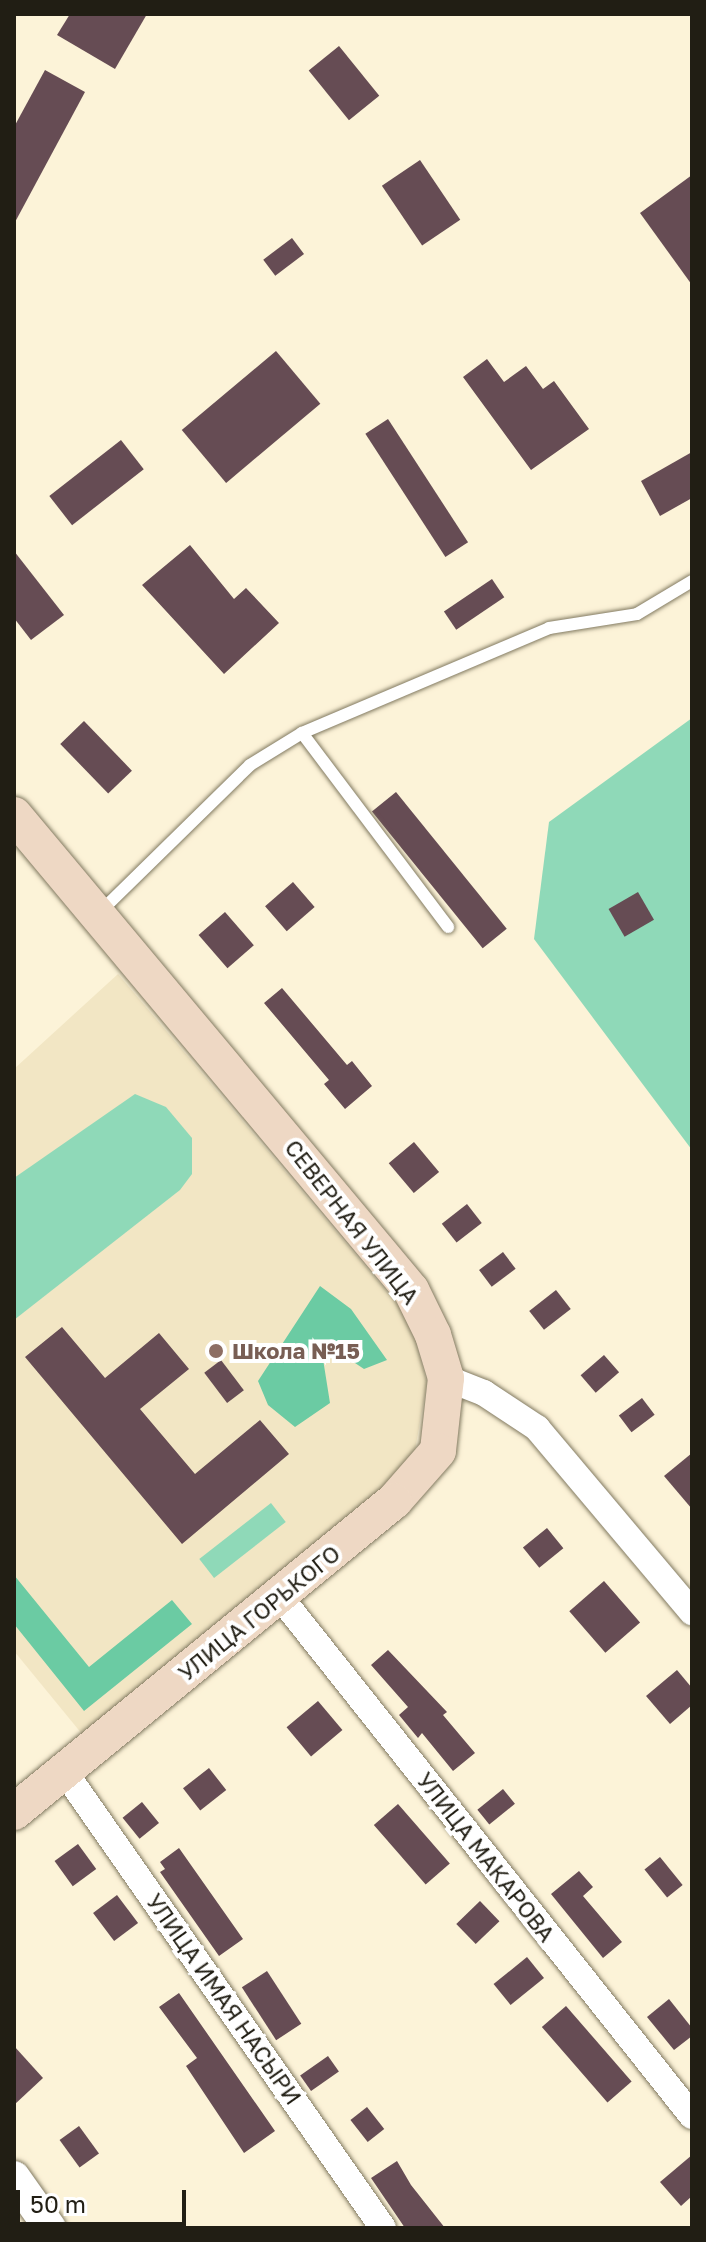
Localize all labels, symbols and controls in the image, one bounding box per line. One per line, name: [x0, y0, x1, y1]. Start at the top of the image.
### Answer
street label: СЕВЕРНАЯ УЛИЦА: [280, 1135, 424, 1309]
place label: Школа №15: [232, 1338, 360, 1364]
marker: Школа №15: [207, 1342, 225, 1360]
street label: УЛИЦА ГОРЬКОГО: [173, 1540, 345, 1686]
street label: УЛИЦА МАКАРОВА: [412, 1767, 560, 1947]
street label: УЛИЦА ИМАЯ НАСЫРИ: [141, 1889, 307, 2109]
scale bar: [20, 2174, 190, 2224]
text: 50 m: [30, 2189, 86, 2218]

